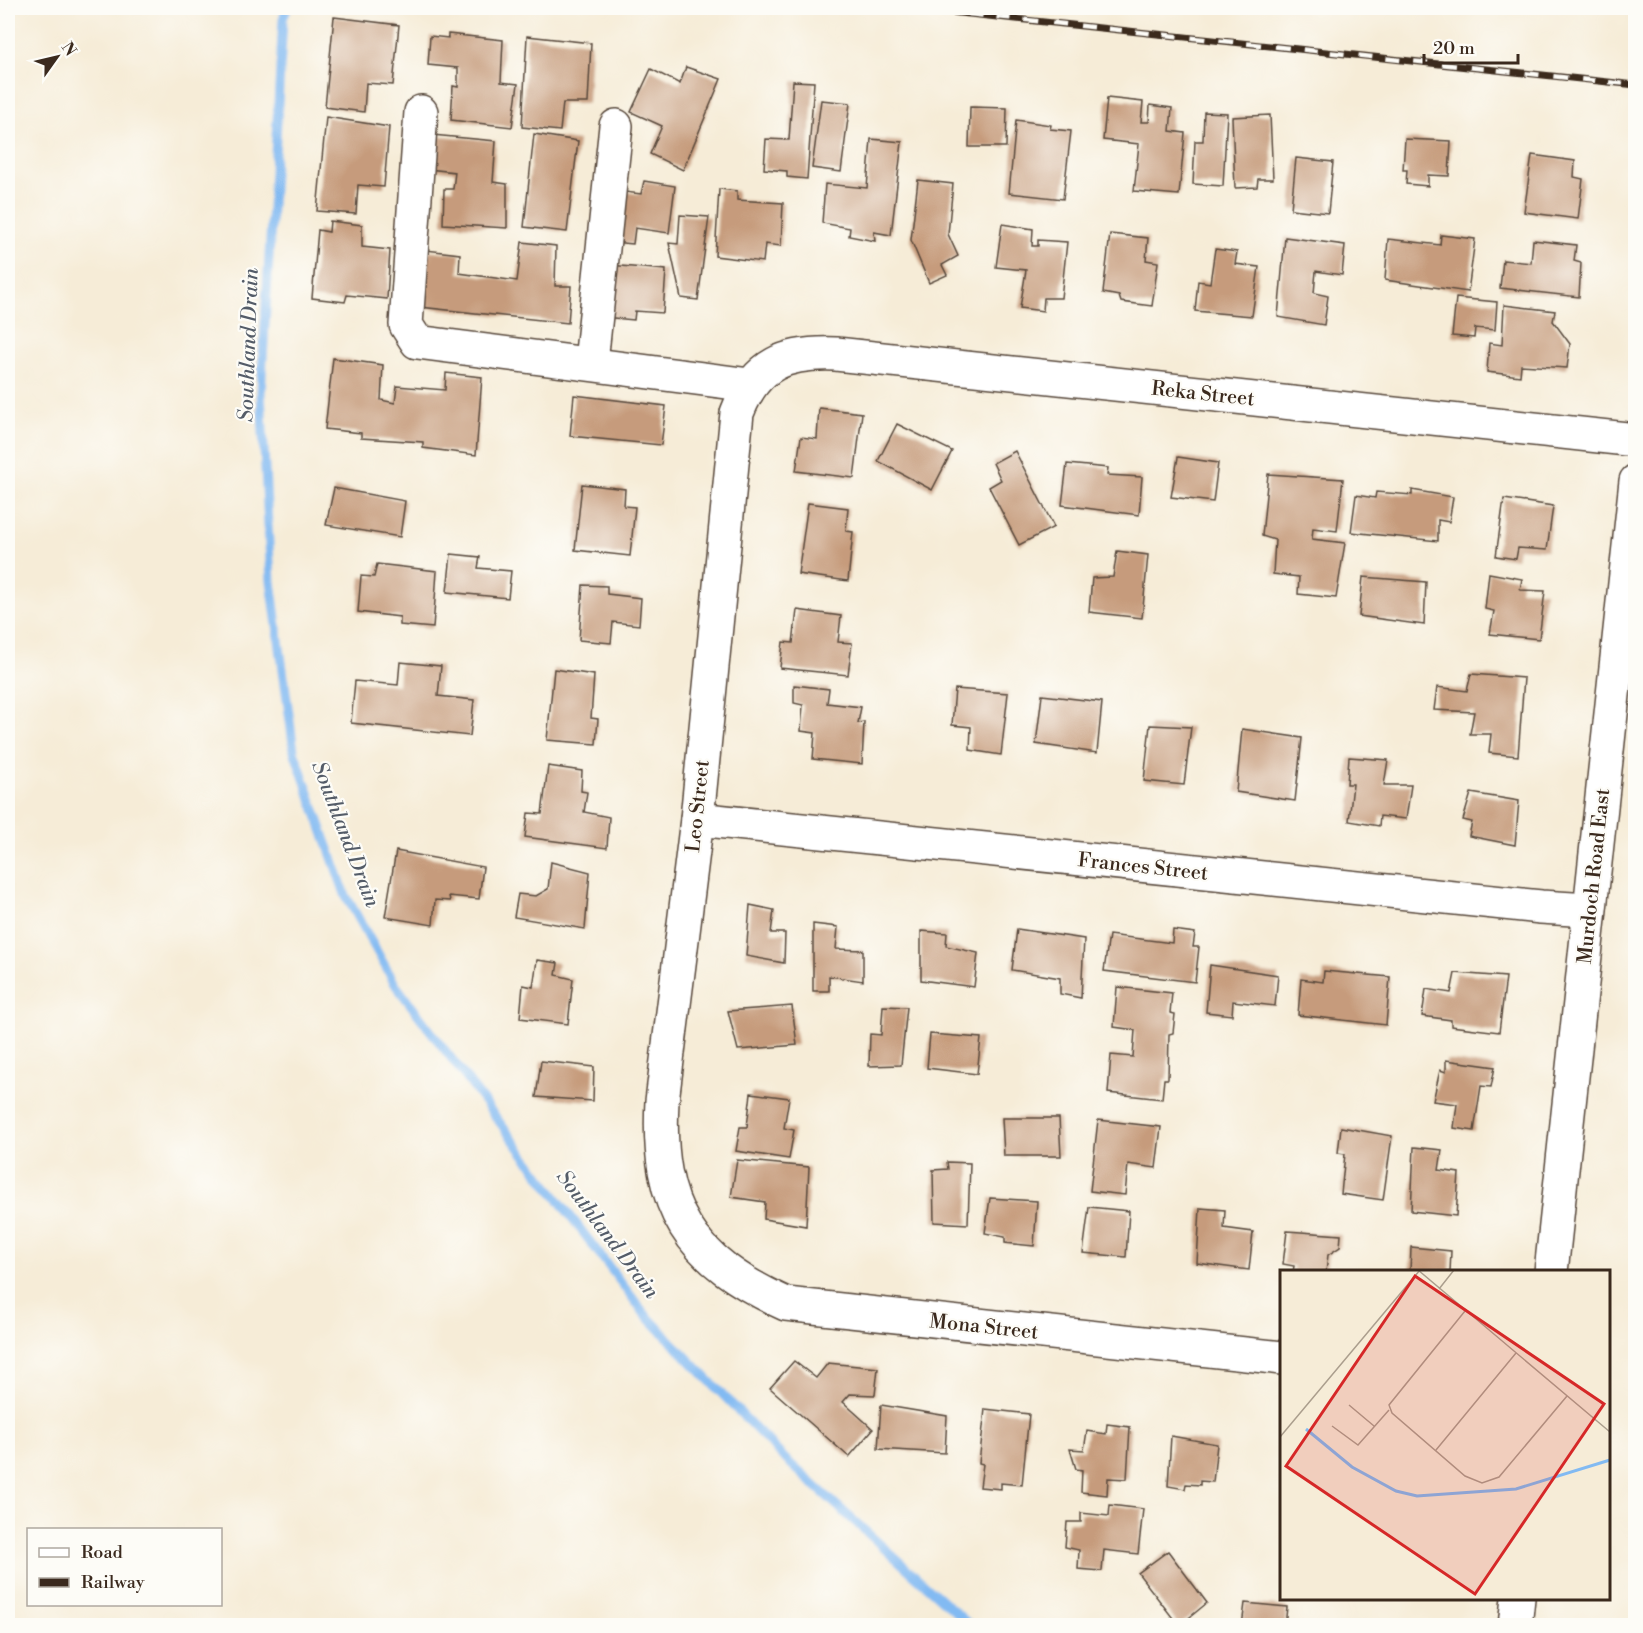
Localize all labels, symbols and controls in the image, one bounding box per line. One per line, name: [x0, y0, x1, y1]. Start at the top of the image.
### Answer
north arrow: [27, 27, 87, 87]
scale bar: [1424, 27, 1518, 65]
text: 20 m: [1433, 37, 1475, 60]
text: N: [57, 38, 81, 60]
water label: Southland Drain: [233, 267, 265, 423]
street label: Reka Street: [1150, 377, 1256, 412]
water label: Southland Drain: [305, 758, 385, 911]
street label: Leo Street: [681, 759, 716, 854]
street label: Murdoch Road East: [1573, 787, 1616, 965]
street label: Frances Street: [1076, 848, 1209, 887]
water label: Southland Drain: [550, 1165, 664, 1304]
inset map: [1280, 1270, 1610, 1600]
street label: Mona Street: [928, 1309, 1040, 1346]
legend: [27, 1528, 222, 1606]
text: Road: [81, 1541, 124, 1564]
text: Railway: [81, 1571, 145, 1594]

